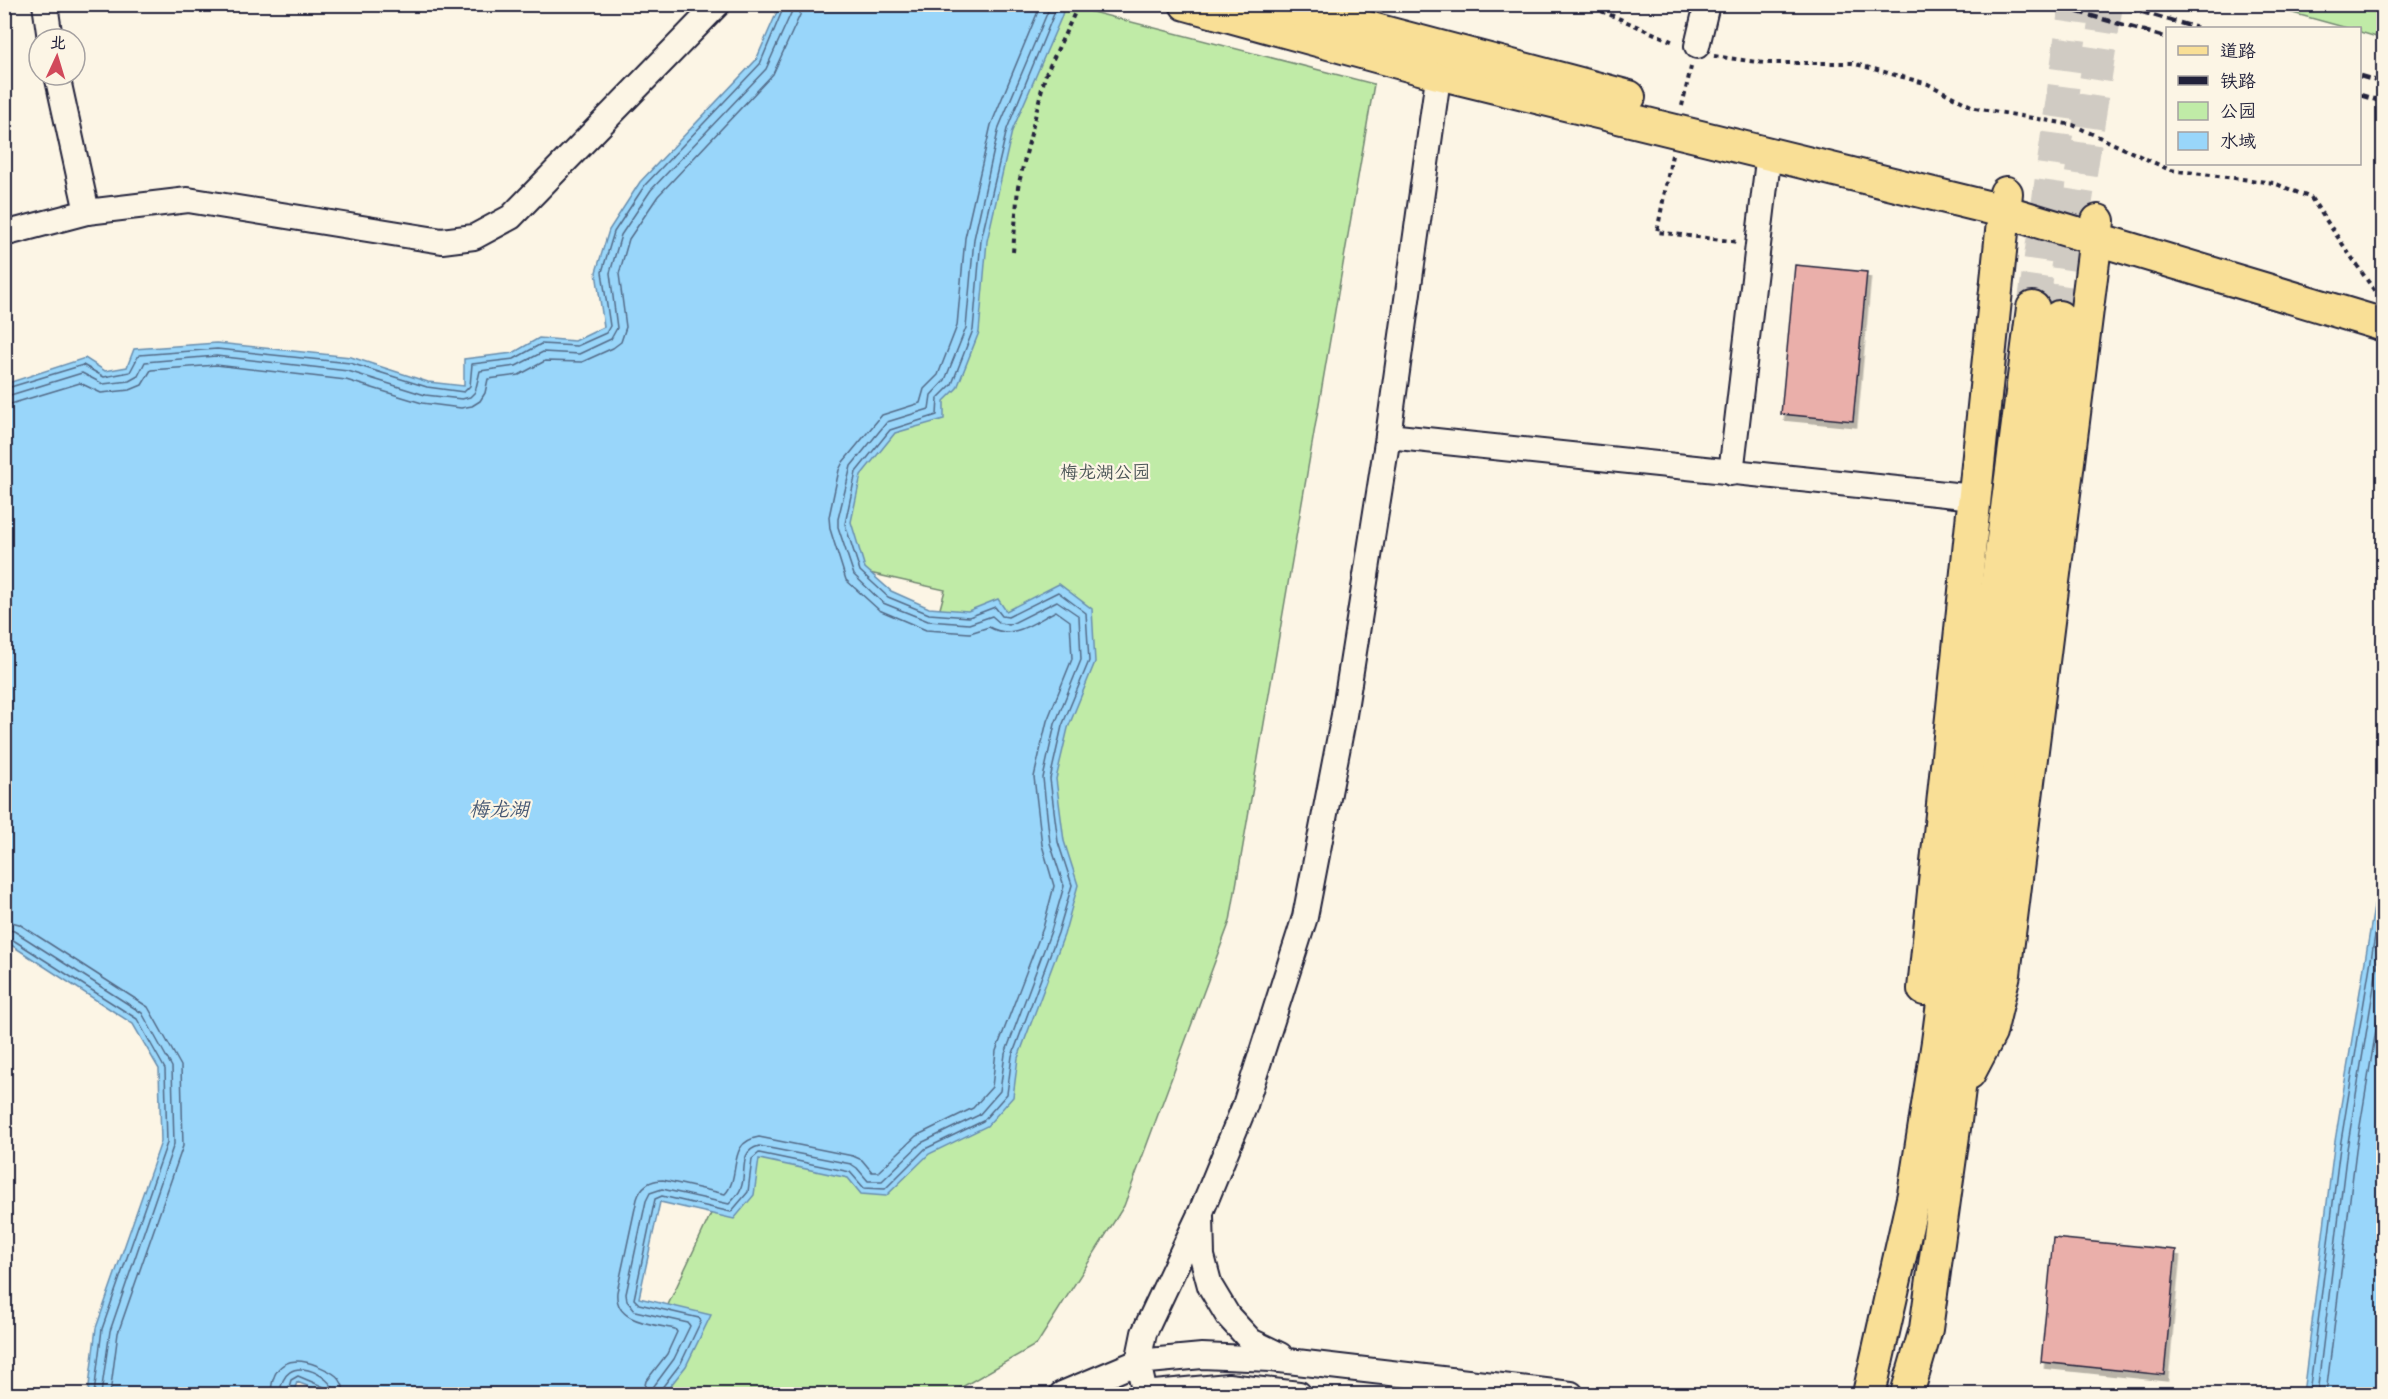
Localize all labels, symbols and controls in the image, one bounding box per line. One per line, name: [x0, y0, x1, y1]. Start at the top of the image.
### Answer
north arrow: [27, 27, 87, 87]
legend: [2166, 27, 2361, 165]
text: 北: [49, 32, 67, 53]
text: 道路: [2220, 39, 2256, 62]
text: 铁路: [2220, 69, 2256, 92]
text: 公园: [2220, 99, 2256, 122]
text: 水域: [2220, 129, 2256, 152]
park label: 梅龙湖公园: [1060, 460, 1150, 483]
water label: 梅龙湖: [469, 796, 531, 821]

